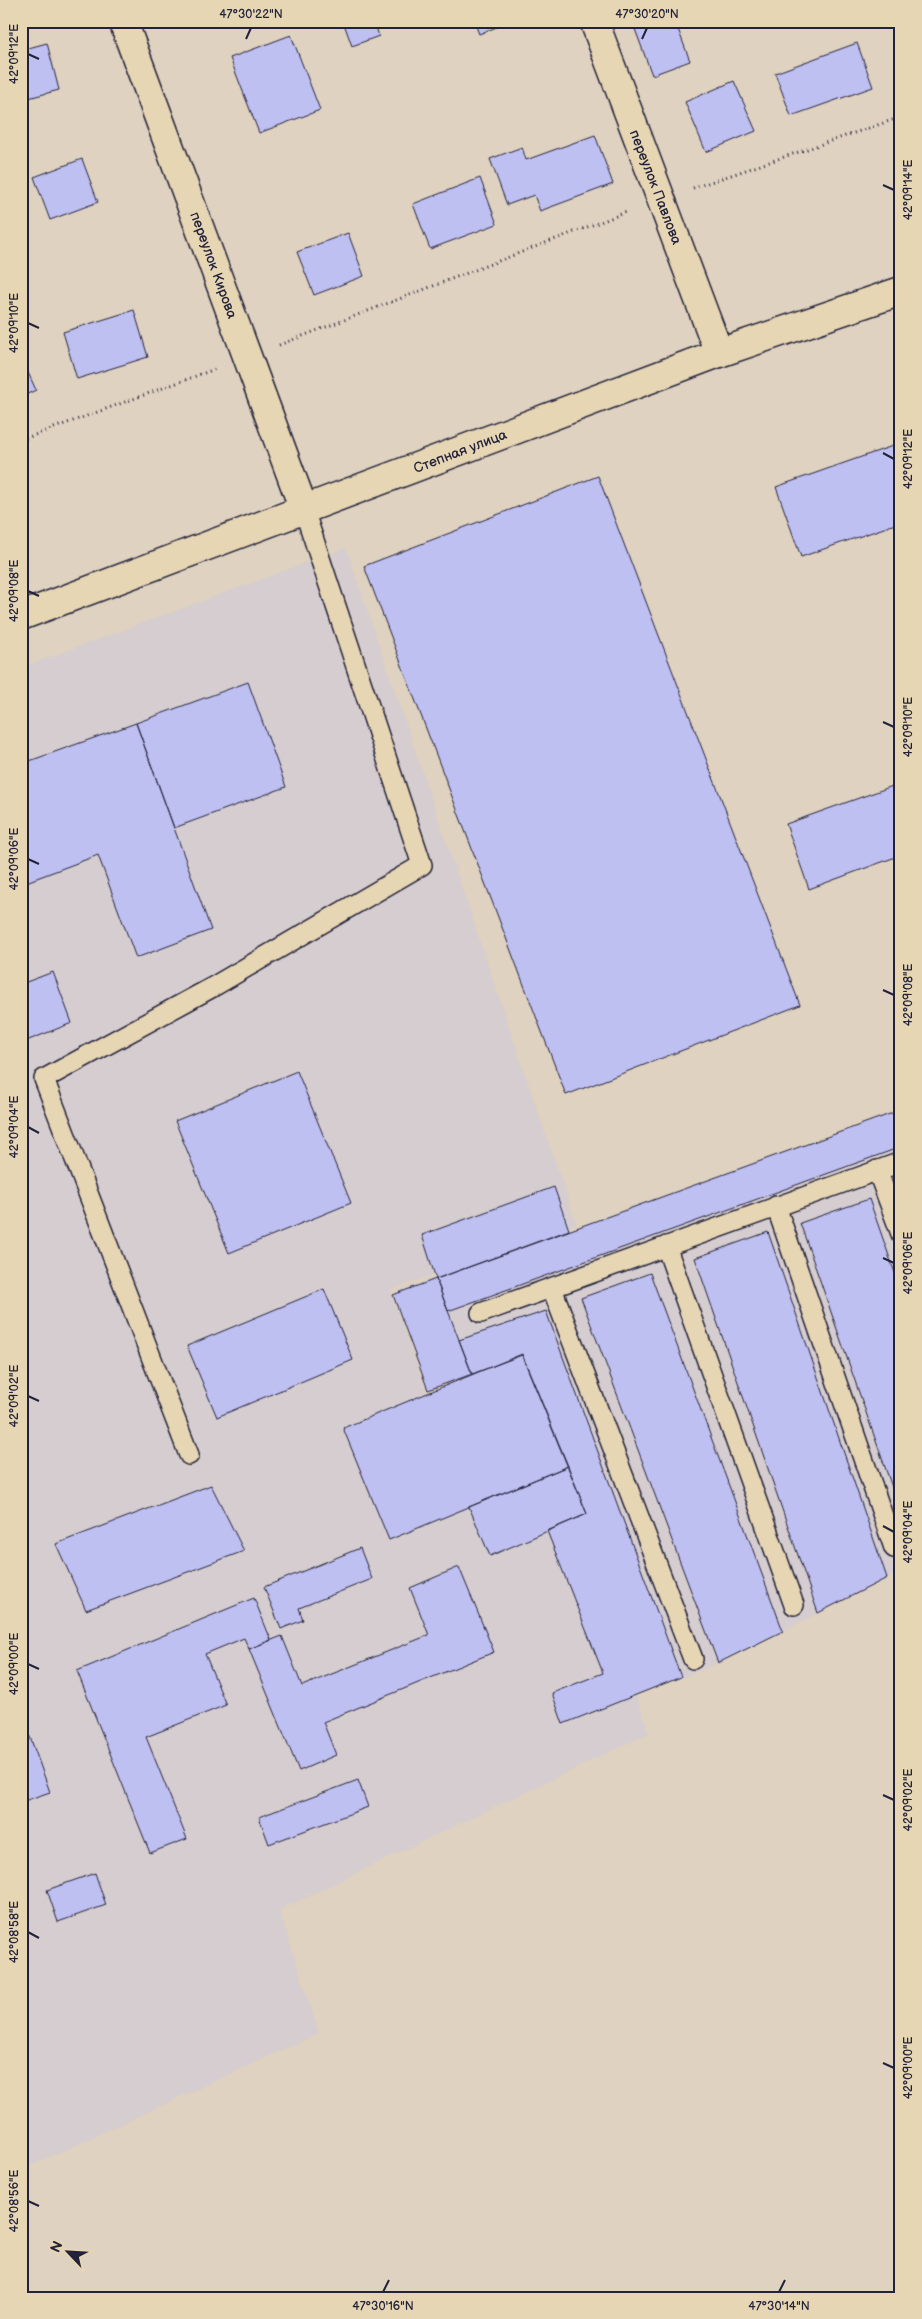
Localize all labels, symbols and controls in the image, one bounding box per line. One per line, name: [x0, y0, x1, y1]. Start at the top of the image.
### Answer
text: 47°30'22"N: [219, 7, 283, 22]
text: 47°30'20"N: [615, 7, 679, 22]
text: 42°09'12"E: [7, 24, 22, 84]
street label: переулок Павлова: [626, 127, 685, 248]
text: 42°09'14"E: [901, 160, 916, 220]
street label: переулок Кирова: [186, 210, 241, 321]
text: 42°09'10"E: [7, 293, 22, 353]
street label: Степная улица: [411, 426, 510, 477]
text: 42°09'12"E: [901, 429, 916, 489]
text: 42°09'08"E: [7, 560, 22, 622]
text: 42°09'10"E: [901, 697, 916, 757]
text: 42°09'06"E: [7, 827, 22, 891]
text: 42°09'08"E: [901, 964, 916, 1026]
text: 42°09'04"E: [7, 1095, 22, 1159]
text: 42°09'06"E: [901, 1231, 916, 1295]
text: 42°09'02"E: [7, 1365, 22, 1427]
text: 42°09'04"E: [901, 1500, 916, 1564]
text: 42°09'00"E: [7, 1633, 22, 1695]
text: 42°09'02"E: [901, 1769, 916, 1831]
text: 42°08'58"E: [7, 1901, 22, 1963]
text: 42°09'00"E: [901, 2037, 916, 2099]
text: 42°08'56"E: [7, 2169, 22, 2232]
north arrow: [42, 2226, 92, 2276]
text: N: [47, 2238, 67, 2255]
text: 47°30'16"N: [352, 2299, 414, 2314]
text: 47°30'14"N: [748, 2299, 810, 2314]

